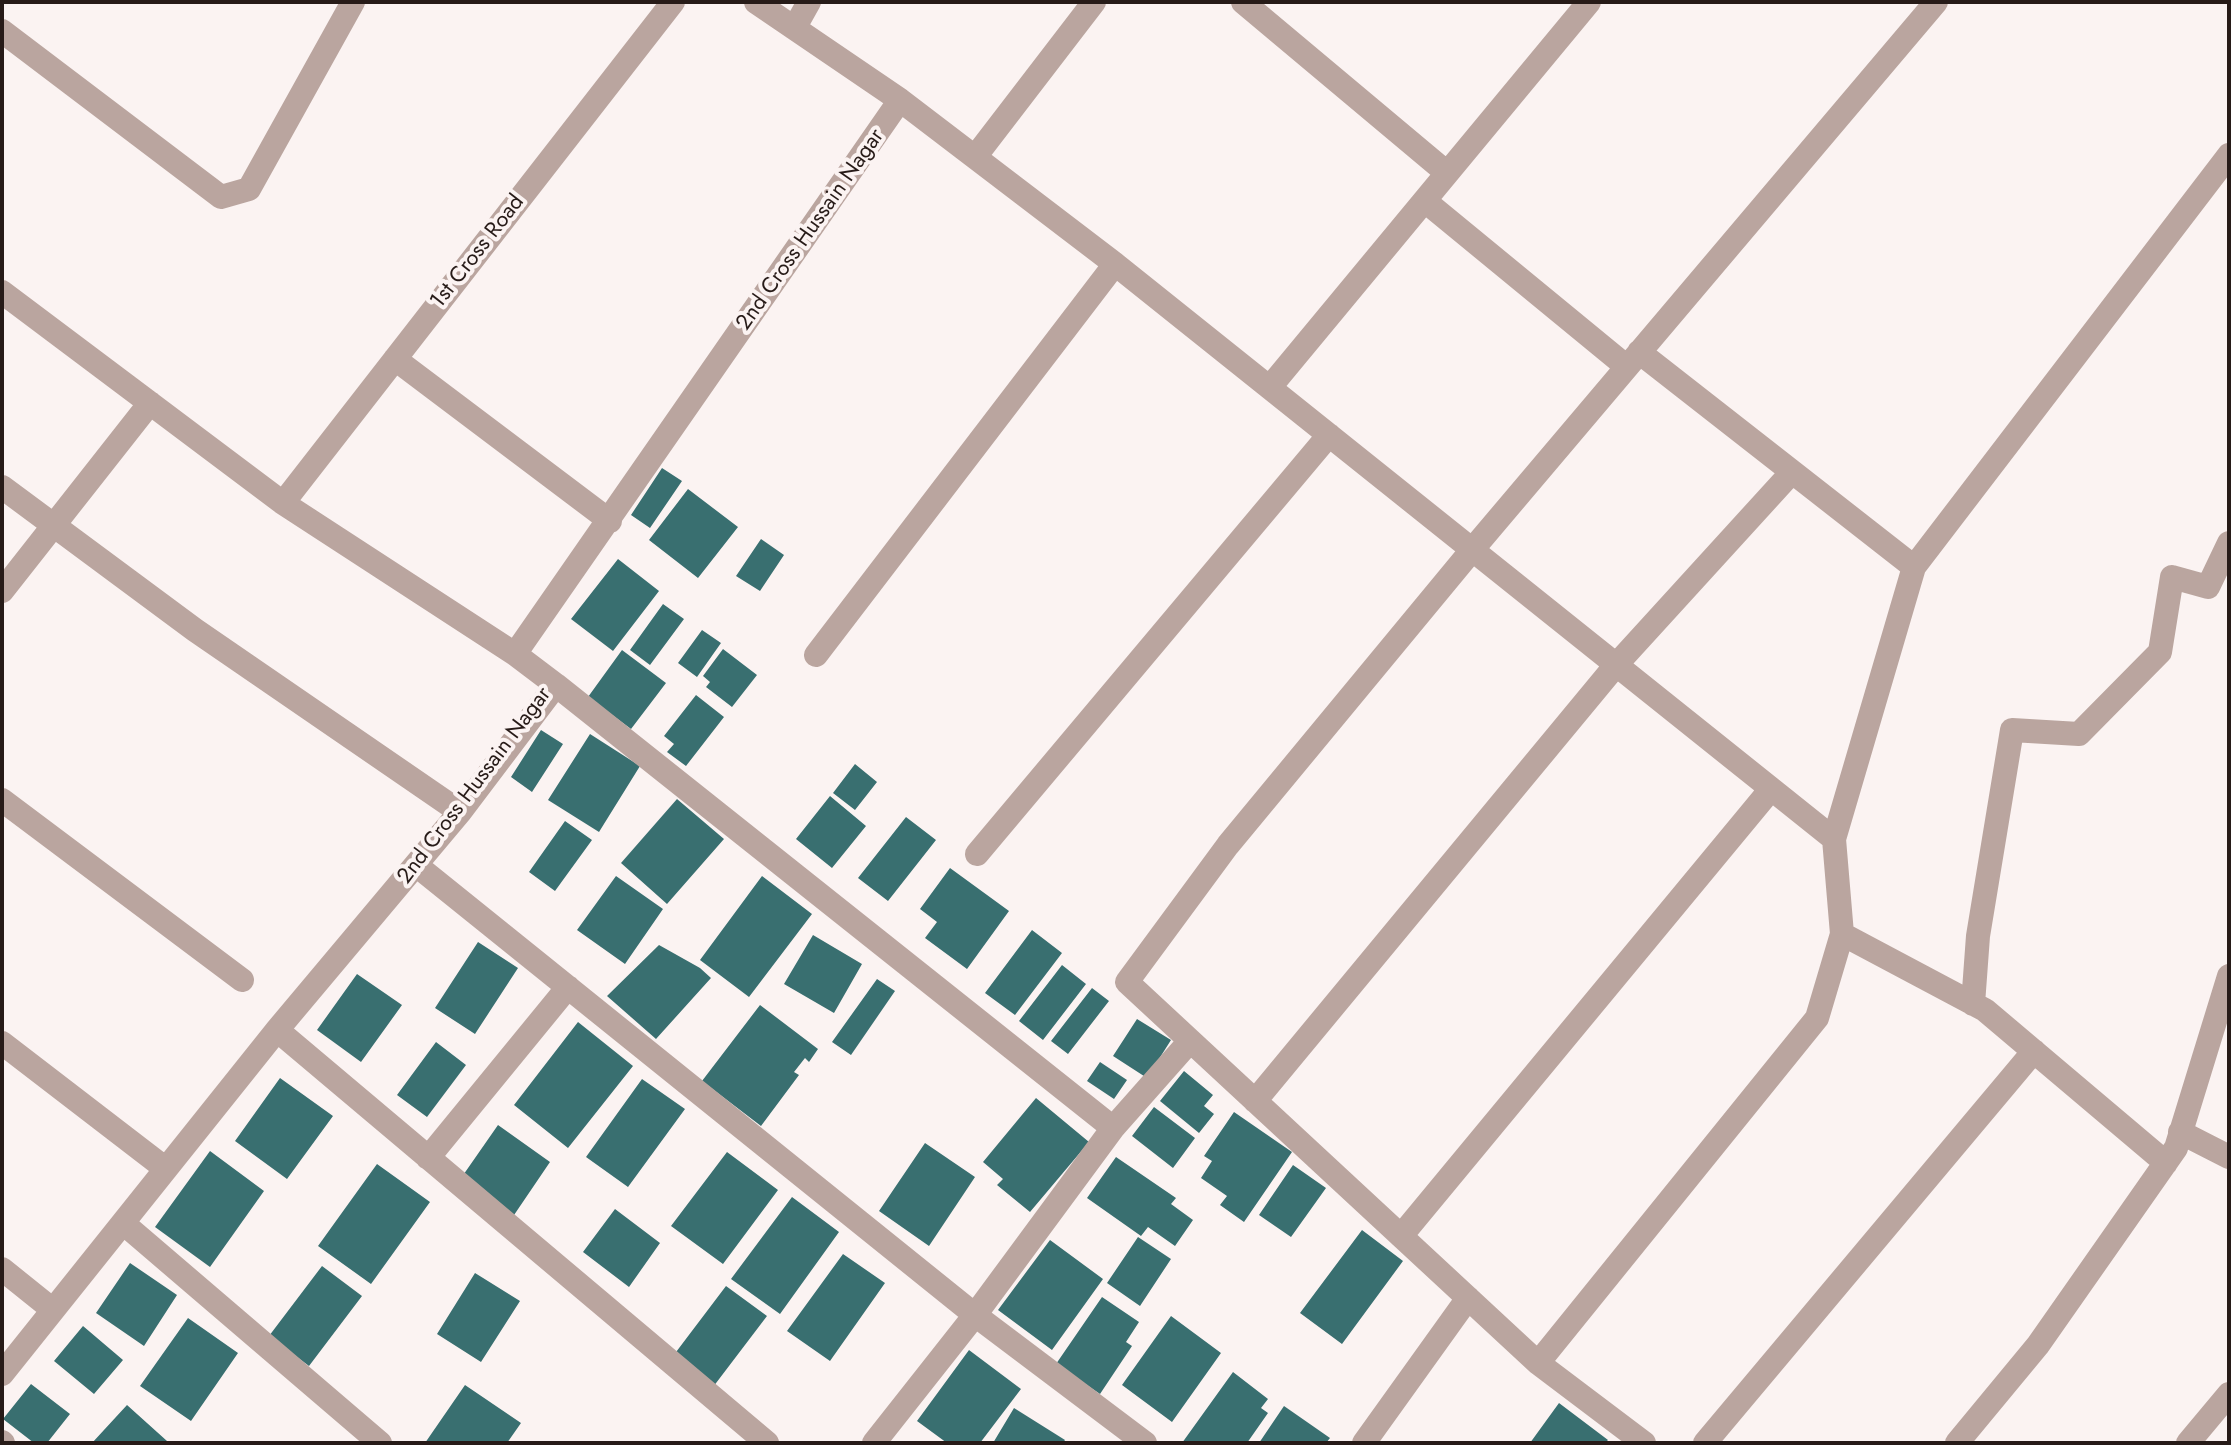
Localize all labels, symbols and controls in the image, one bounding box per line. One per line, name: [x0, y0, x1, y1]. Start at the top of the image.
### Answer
street label: 2nd Cross Hussain Nagar: [731, 124, 891, 336]
street label: 1st Cross Road: [426, 190, 530, 314]
street label: 2nd Cross Hussain Nagar: [392, 682, 558, 890]

